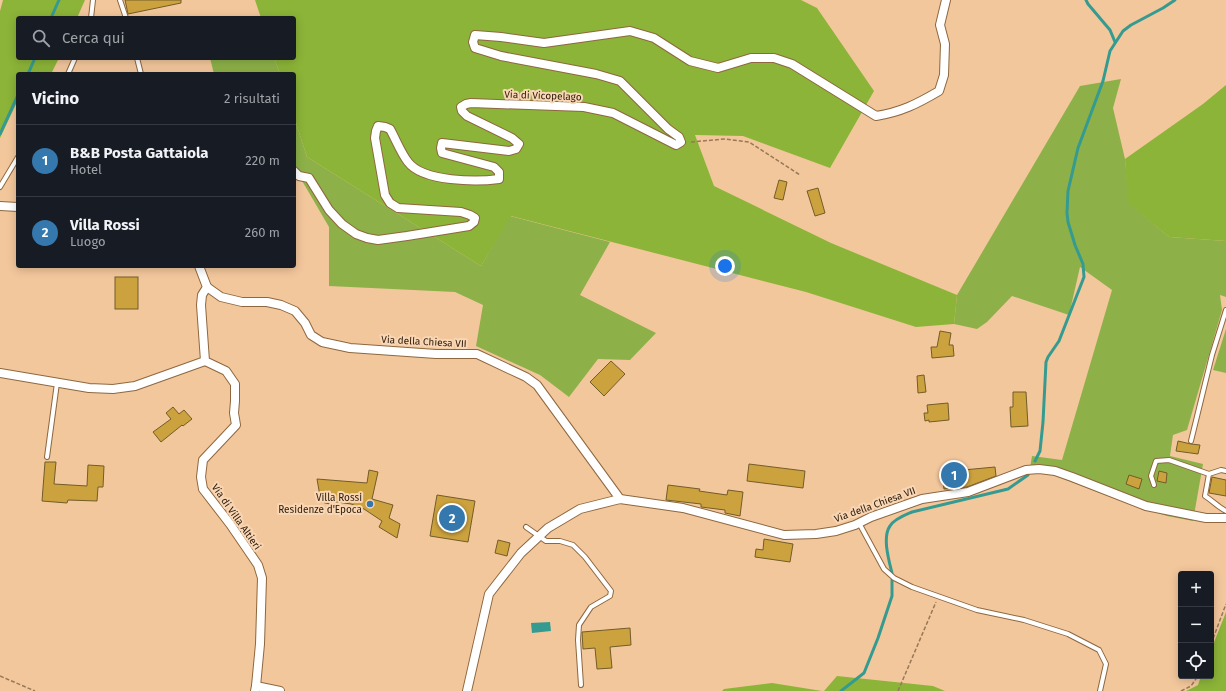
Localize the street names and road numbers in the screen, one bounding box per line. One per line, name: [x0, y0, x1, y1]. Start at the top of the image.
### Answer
street label: Via di Vicopelago: [504, 89, 582, 103]
street label: Via della Chiesa VII: [381, 334, 467, 350]
street label: Via di Villa Altieri: [209, 482, 263, 552]
street label: Via della Chiesa VII: [833, 485, 917, 525]

